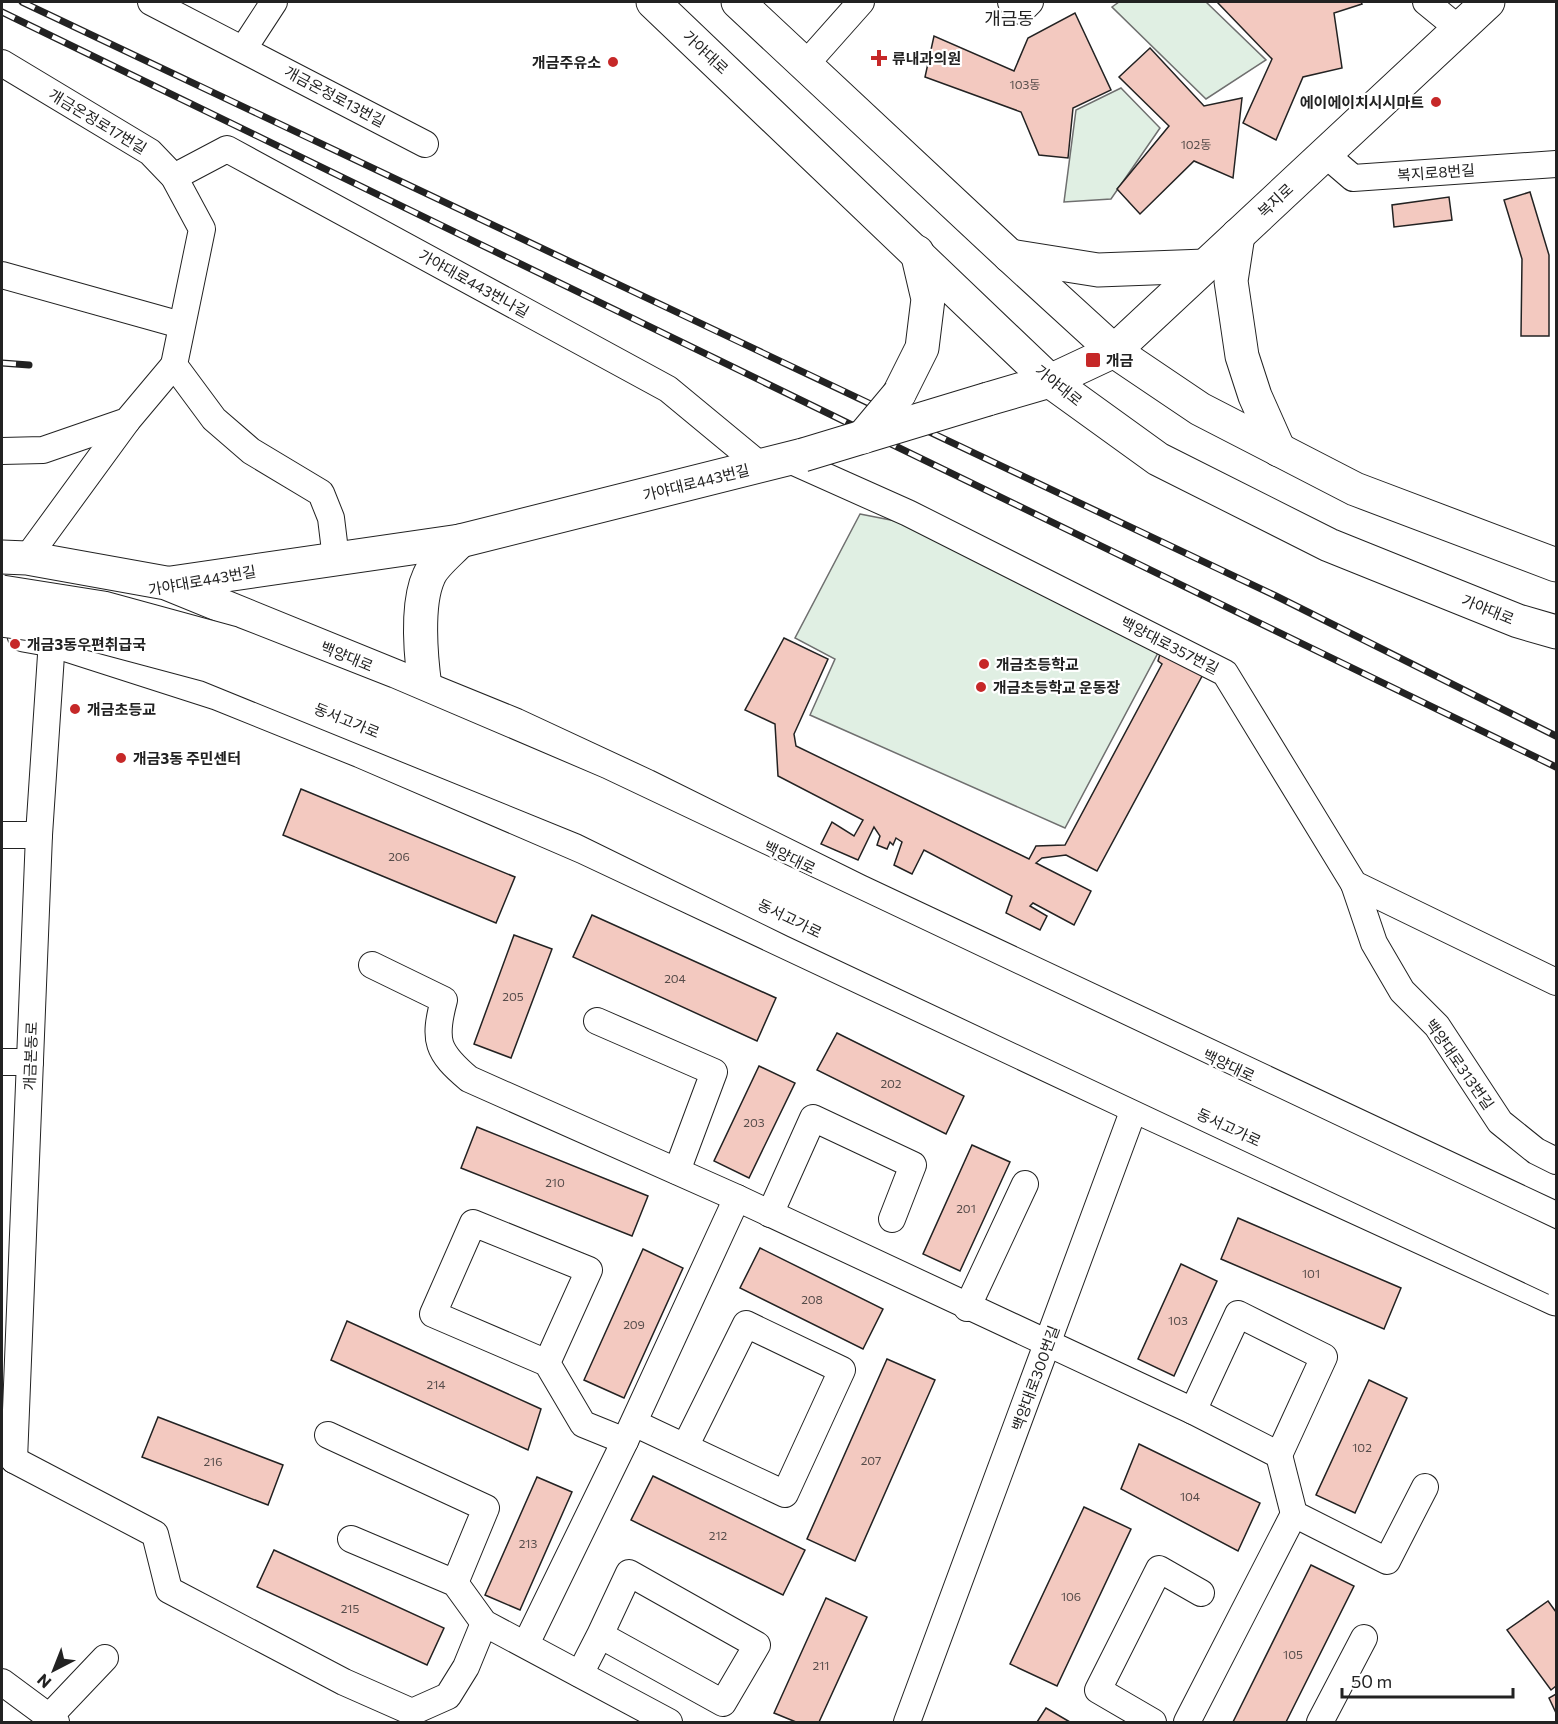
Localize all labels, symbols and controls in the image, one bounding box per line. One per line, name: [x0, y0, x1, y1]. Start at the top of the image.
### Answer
district label: 개금동: [984, 7, 1034, 29]
street label: 가야대로: [680, 27, 732, 77]
marker: 류내과의원: [870, 49, 888, 67]
place label: 류내과의원: [892, 49, 961, 67]
place label: 개금주유소: [532, 53, 601, 71]
marker: 개금주유소: [606, 55, 620, 69]
street label: 개금온정로13번길: [282, 62, 388, 130]
house number: 103동: [1010, 77, 1040, 91]
street label: 개금온정로17번길: [46, 85, 150, 157]
place label: 에이에이치시시마트: [1300, 93, 1424, 111]
marker: 에이에이치시시마트: [1429, 95, 1443, 109]
house number: 102동: [1181, 137, 1211, 151]
street label: 복지로8번길: [1396, 160, 1476, 184]
street label: 복지로: [1254, 179, 1296, 221]
street label: 가야대로443번나길: [416, 245, 532, 321]
marker: 개금: [1084, 351, 1102, 369]
place label: 개금: [1106, 351, 1134, 369]
street label: 가야대로: [1032, 361, 1086, 409]
street label: 가야대로443번길: [641, 460, 751, 504]
street label: 가야대로443번길: [147, 562, 257, 598]
street label: 가야대로: [1459, 590, 1517, 628]
street label: 백양대로357번길: [1118, 612, 1222, 678]
place label: 개금3동우편취급국: [27, 635, 146, 653]
marker: 개금3동우편취급국: [8, 637, 22, 651]
street label: 백양대로: [318, 637, 376, 675]
place label: 개금초등학교: [996, 655, 1079, 673]
marker: 개금초등학교: [977, 657, 991, 671]
place label: 개금초등학교 운동장: [993, 678, 1120, 696]
marker: 개금초등학교 운동장: [974, 680, 988, 694]
street label: 동서고가로: [312, 699, 382, 741]
place label: 개금초등교: [87, 700, 156, 718]
marker: 개금초등교: [68, 702, 82, 716]
place label: 개금3동 주민센터: [133, 749, 241, 767]
marker: 개금3동 주민센터: [114, 751, 128, 765]
street label: 백양대로: [761, 837, 819, 877]
house number: 206: [388, 849, 410, 863]
street label: 동서고가로: [755, 895, 825, 941]
house number: 204: [664, 971, 686, 985]
house number: 205: [502, 989, 524, 1003]
street label: 백양대로313번길: [1422, 1015, 1498, 1113]
street label: 개금본동로: [20, 1021, 40, 1091]
street label: 백양대로: [1200, 1045, 1258, 1085]
house number: 202: [880, 1076, 902, 1090]
street label: 동서고가로: [1194, 1104, 1264, 1150]
house number: 203: [743, 1115, 765, 1129]
house number: 210: [545, 1175, 565, 1189]
house number: 201: [956, 1201, 976, 1215]
house number: 101: [1302, 1266, 1320, 1280]
house number: 208: [801, 1292, 823, 1306]
house number: 103: [1168, 1313, 1188, 1327]
house number: 209: [623, 1317, 645, 1331]
street label: 백양대로300번길: [1008, 1323, 1062, 1433]
house number: 214: [427, 1377, 445, 1391]
house number: 102: [1352, 1440, 1372, 1454]
house number: 207: [861, 1453, 881, 1467]
house number: 216: [203, 1454, 223, 1468]
house number: 104: [1180, 1489, 1200, 1503]
house number: 212: [709, 1528, 728, 1542]
house number: 213: [519, 1536, 537, 1550]
house number: 106: [1061, 1589, 1081, 1603]
house number: 215: [341, 1601, 359, 1615]
north arrow: [24, 1640, 84, 1700]
house number: 105: [1283, 1647, 1303, 1661]
house number: 211: [813, 1658, 829, 1672]
scale bar: [1342, 1661, 1513, 1699]
text: N: [33, 1670, 54, 1693]
text: 50 m: [1351, 1670, 1392, 1692]

